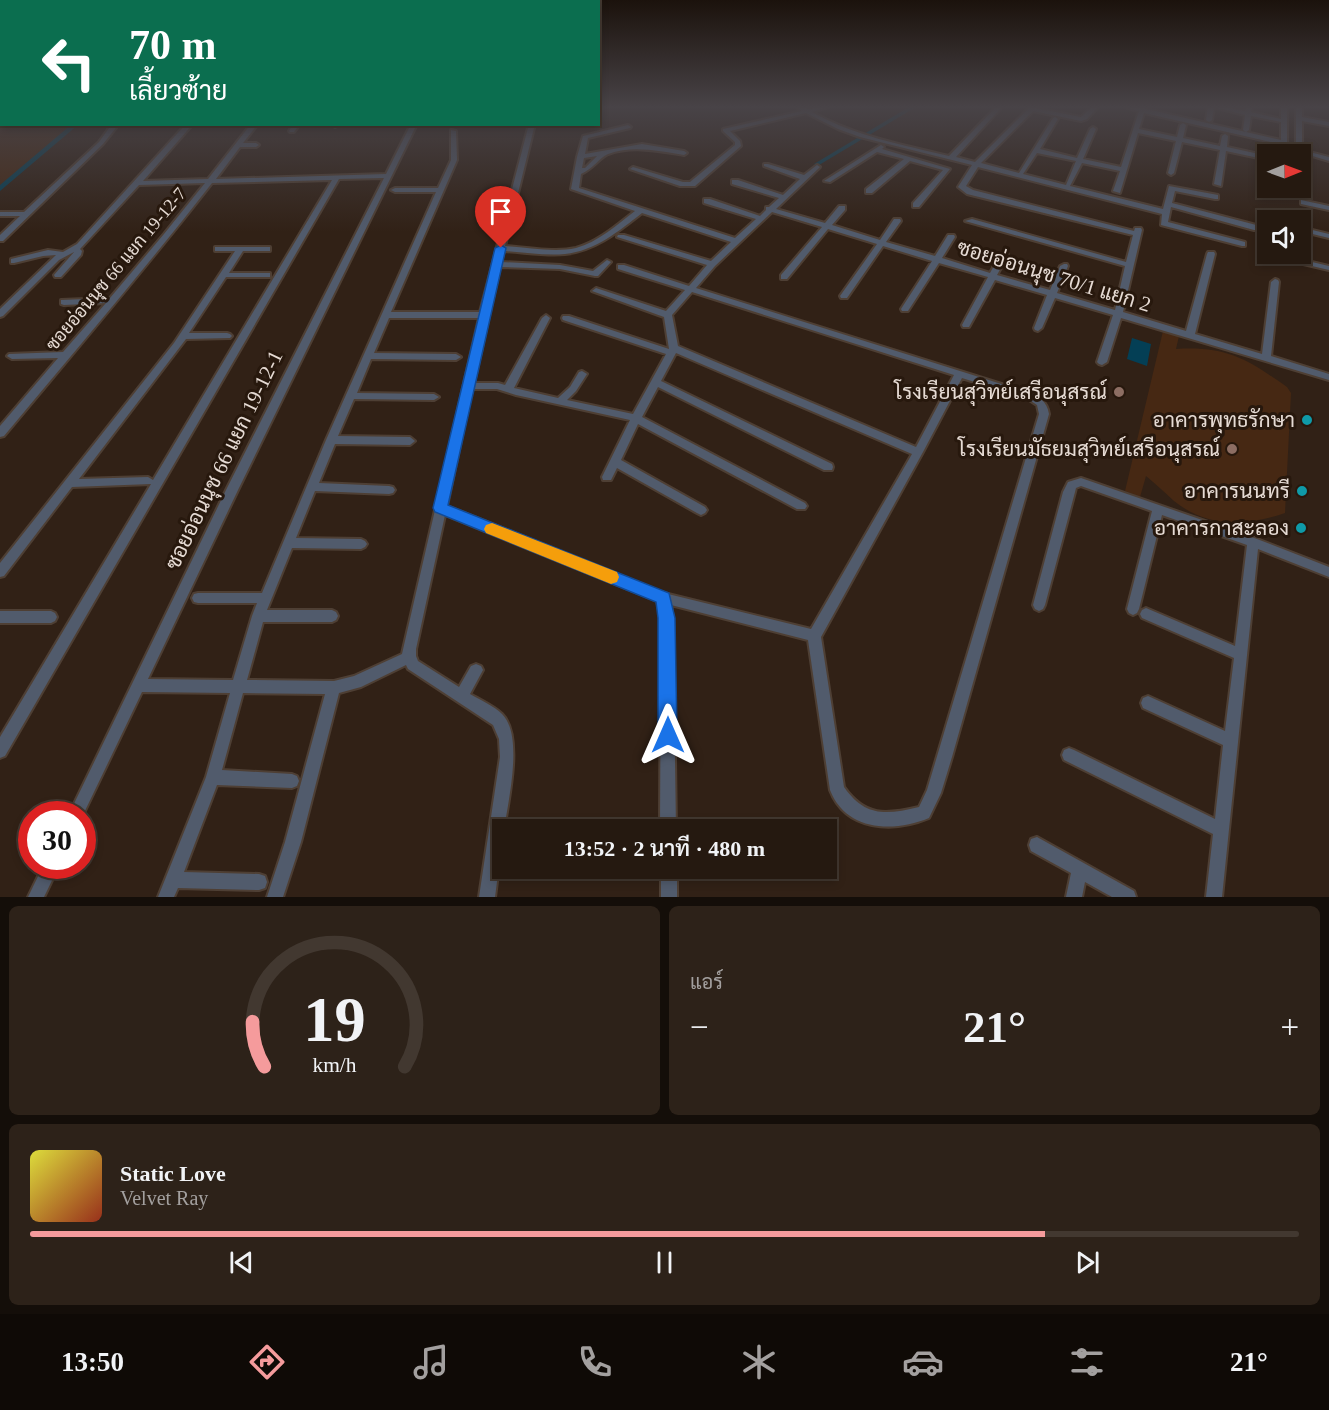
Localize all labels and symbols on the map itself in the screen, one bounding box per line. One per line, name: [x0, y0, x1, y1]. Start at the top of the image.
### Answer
north arrow: [1257, 144, 1311, 198]
street label: ซอยอ่อนนุช 66 แยก 19-12-7: [40, 182, 192, 356]
pin: [475, 186, 526, 248]
street label: ซอยอ่อนนุช 70/1 แยก 2: [954, 235, 1154, 319]
street label: ซอยอ่อนนุช 66 แยก 19-12-1: [160, 346, 289, 574]
place label: โรงเรียนสุวิทย์เสรีอนุสรณ์: [893, 378, 1107, 406]
marker: โรงเรียนสุวิทย์เสรีอนุสรณ์: [1112, 385, 1126, 399]
place label: อาคารพุทธรักษา: [1153, 408, 1295, 434]
marker: อาคารพุทธรักษา: [1300, 413, 1314, 427]
place label: โรงเรียนมัธยมสุวิทย์เสรีอนุสรณ์: [957, 435, 1220, 463]
marker: โรงเรียนมัธยมสุวิทย์เสรีอนุสรณ์: [1225, 442, 1239, 456]
place label: อาคารนนทรี: [1184, 478, 1290, 503]
marker: อาคารนนทรี: [1295, 484, 1309, 498]
place label: อาคารกาสะลอง: [1154, 516, 1289, 540]
marker: อาคารกาสะลอง: [1294, 521, 1308, 535]
position arrow: [636, 703, 700, 767]
speed limit sign: 30: [18, 801, 96, 879]

